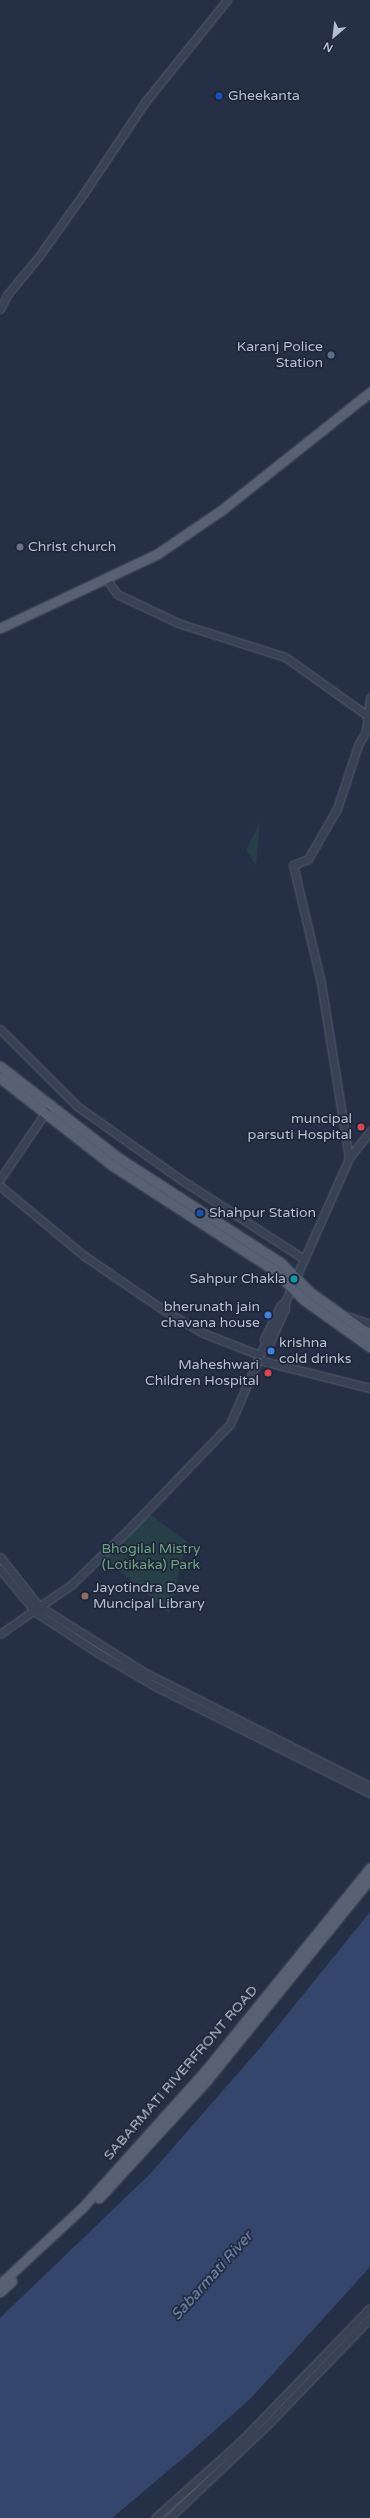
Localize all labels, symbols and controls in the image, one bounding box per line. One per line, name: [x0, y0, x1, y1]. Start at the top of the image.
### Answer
north arrow: [314, 16, 354, 56]
text: N: [321, 39, 335, 55]
place label: Gheekanta: [228, 88, 300, 104]
marker: Gheekanta: [213, 90, 225, 102]
place label: Karanj Police Station: [237, 339, 323, 372]
marker: Karanj Police Station: [326, 350, 336, 360]
place label: Christ church: [28, 539, 116, 555]
marker: Christ church: [15, 542, 25, 552]
place label: muncipal parsuti Hospital: [248, 1111, 352, 1144]
marker: muncipal parsuti Hospital: [355, 1121, 367, 1133]
place label: Shahpur Station: [209, 1205, 316, 1221]
marker: Shahpur Station: [194, 1207, 206, 1219]
place label: Sahpur Chakla: [190, 1271, 286, 1287]
marker: Sahpur Chakla: [289, 1274, 299, 1284]
place label: bherunath jain chavana house: [161, 1299, 260, 1332]
marker: bherunath jain chavana house: [263, 1310, 273, 1320]
place label: krishna cold drinks: [279, 1335, 351, 1368]
marker: krishna cold drinks: [266, 1346, 276, 1356]
place label: Maheshwari Children Hospital: [145, 1357, 259, 1390]
marker: Maheshwari Children Hospital: [262, 1367, 274, 1379]
park label: Bhogilal Mistry (Lotikaka) Park: [101, 1541, 201, 1574]
place label: Jayotindra Dave Muncipal Library: [93, 1580, 205, 1612]
marker: Jayotindra Dave Muncipal Library: [80, 1591, 90, 1601]
street label: SABARMATI RIVERFRONT ROAD: [100, 1982, 262, 2164]
water label: Sabarmati River: [167, 2228, 257, 2324]

